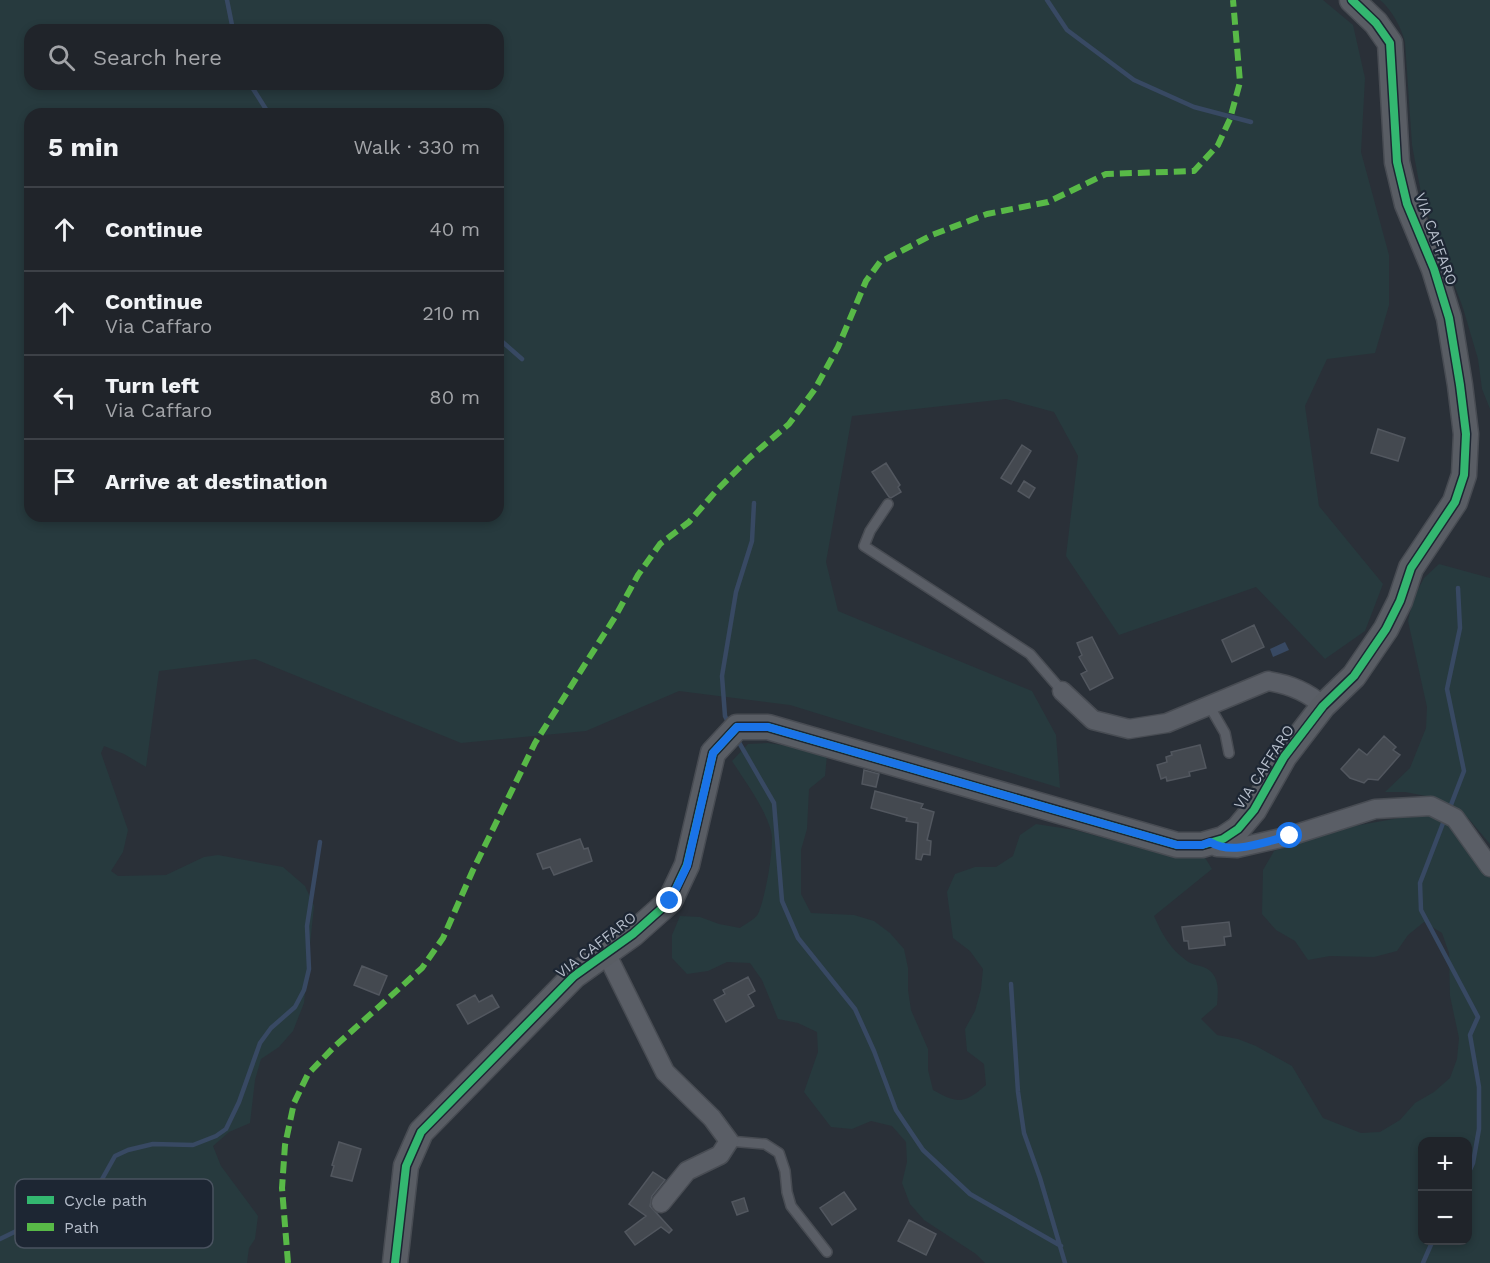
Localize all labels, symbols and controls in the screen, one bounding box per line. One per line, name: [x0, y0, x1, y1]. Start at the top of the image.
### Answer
search box: [24, 24, 504, 90]
icon: search: [45, 41, 78, 74]
text: Search here: [93, 45, 222, 70]
text: 5 min: [48, 132, 119, 162]
text: Walk · 330 m: [353, 135, 480, 159]
street label: VIA CAFFARO: [1411, 190, 1461, 288]
icon: ahead: [48, 213, 81, 246]
text: Continue: [105, 217, 203, 242]
text: 40 m: [429, 217, 480, 241]
text: Continue: [105, 289, 203, 314]
icon: ahead: [48, 297, 81, 330]
text: 210 m: [422, 301, 480, 325]
text: Via Caffaro: [105, 314, 212, 338]
text: Turn left: [105, 373, 199, 398]
icon: left: [48, 381, 81, 414]
text: 80 m: [429, 385, 480, 409]
text: Via Caffaro: [105, 398, 212, 422]
icon: arrive: [48, 465, 81, 498]
text: Arrive at destination: [105, 469, 328, 494]
street label: VIA CAFFARO: [1230, 721, 1298, 813]
route start: [1276, 822, 1302, 848]
route end: [656, 887, 682, 913]
street label: VIA CAFFARO: [552, 908, 640, 982]
map controls: [1418, 1137, 1472, 1245]
button: +: [1418, 1137, 1472, 1191]
legend: [15, 1179, 213, 1248]
text: Cycle path: [64, 1191, 147, 1210]
button: −: [1418, 1191, 1472, 1245]
text: Path: [64, 1218, 99, 1237]

